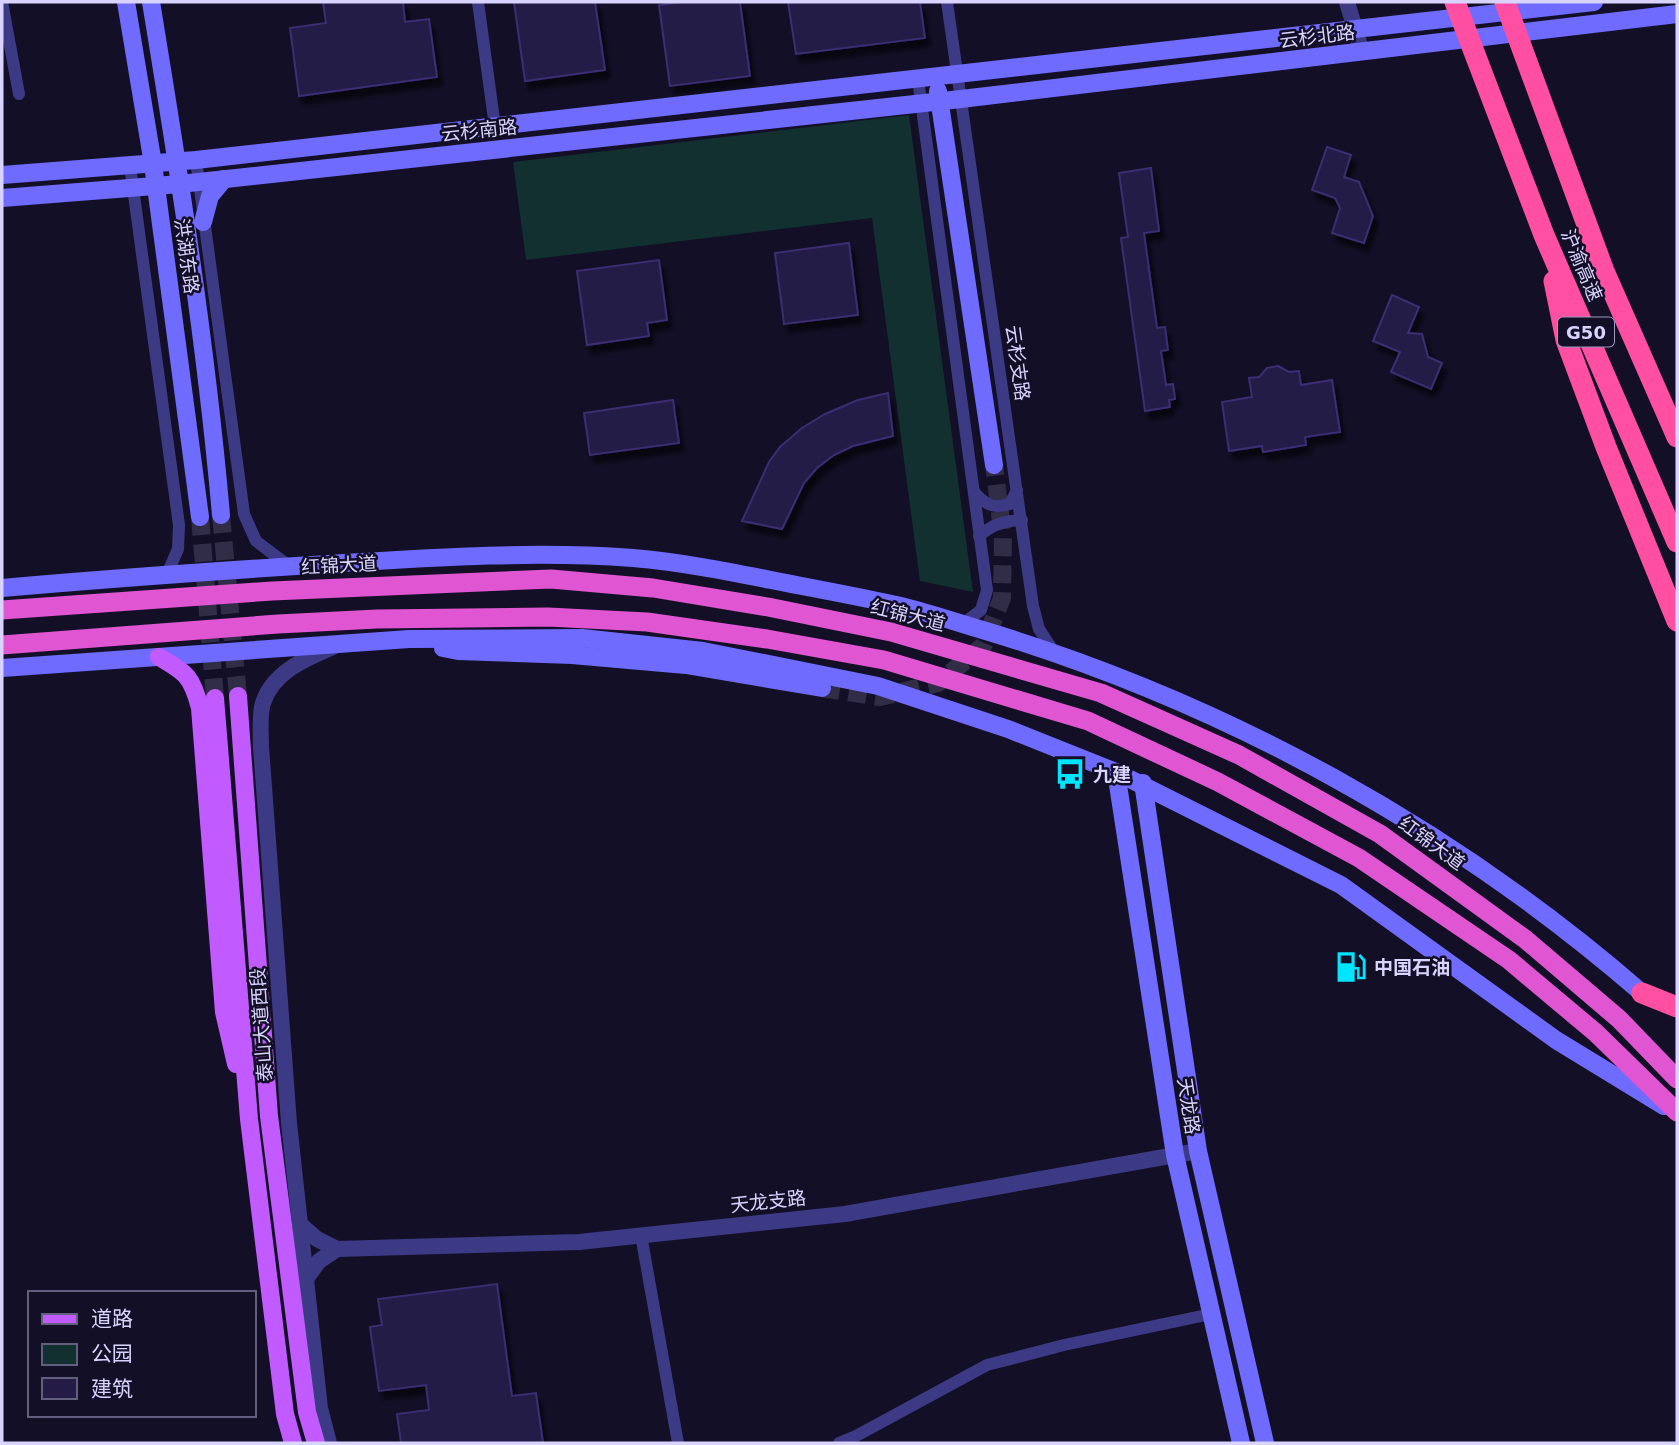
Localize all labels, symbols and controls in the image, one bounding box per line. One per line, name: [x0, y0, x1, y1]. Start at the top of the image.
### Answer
street label: 云杉北路: [1278, 20, 1356, 52]
street label: 云杉南路: [440, 115, 518, 145]
street label: 洪湖东路: [171, 217, 203, 295]
street label: 沪渝高速: [1557, 226, 1607, 304]
road number: G50: [1558, 318, 1614, 346]
street label: 云杉支路: [1002, 324, 1034, 402]
street label: 红锦大道: [300, 552, 378, 578]
street label: 红锦大道: [868, 595, 948, 635]
bus stop icon: 九建: [1053, 757, 1087, 791]
place label: 九建: [1093, 763, 1131, 785]
street label: 红锦大道: [1395, 812, 1469, 874]
fuel station icon: 中国石油: [1334, 950, 1368, 984]
place label: 中国石油: [1374, 956, 1450, 978]
street label: 泰山大道西段: [246, 967, 276, 1083]
street label: 天龙路: [1174, 1076, 1204, 1136]
street label: 天龙支路: [729, 1186, 807, 1216]
legend: [28, 1291, 256, 1417]
text: 道路: [91, 1307, 133, 1331]
text: 公园: [91, 1342, 133, 1366]
text: 建筑: [91, 1377, 133, 1401]

